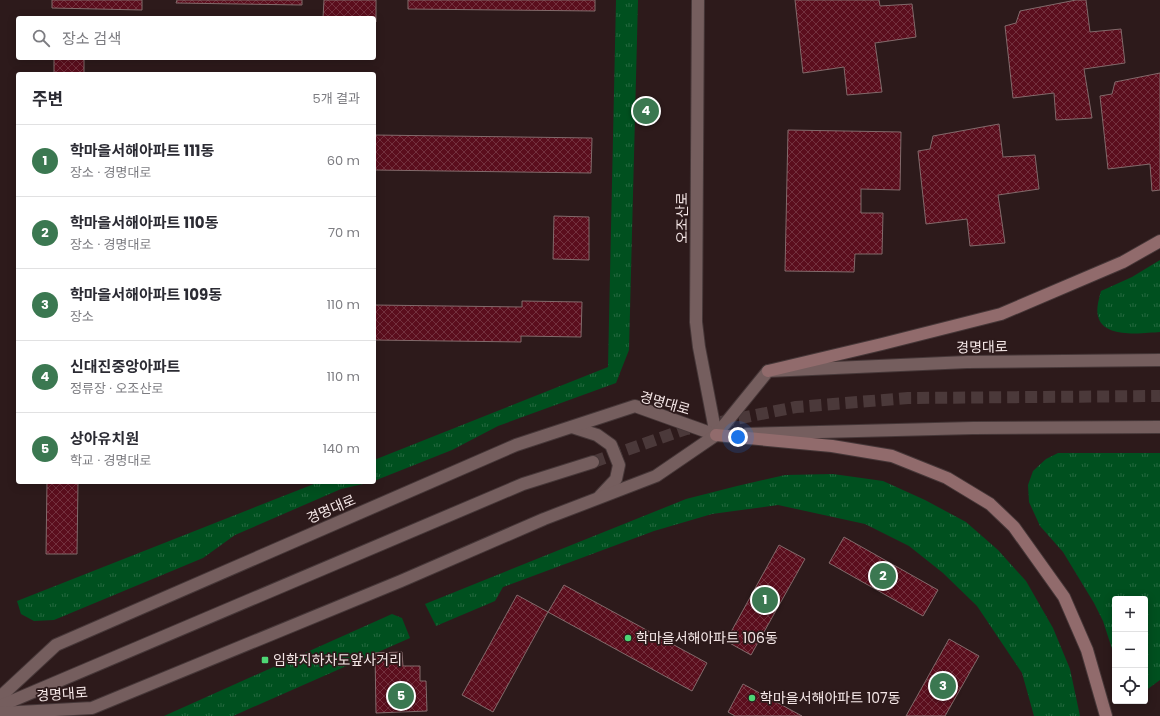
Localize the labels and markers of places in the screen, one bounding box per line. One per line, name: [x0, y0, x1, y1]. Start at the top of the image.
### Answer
pin: 4: [633, 96, 659, 126]
pin: 2: [870, 561, 896, 591]
pin: 1: [752, 585, 778, 615]
place label: 학마을서해아파트 106동: [636, 628, 778, 648]
marker: 학마을서해아파트 106동: [623, 633, 633, 643]
place label: 임학지하차도앞사거리: [273, 650, 402, 670]
marker: 임학지하차도앞사거리: [260, 655, 270, 665]
pin: 3: [930, 671, 956, 701]
pin: 5: [388, 681, 414, 711]
place label: 학마을서해아파트 107동: [760, 688, 901, 708]
marker: 학마을서해아파트 107동: [747, 693, 757, 703]

